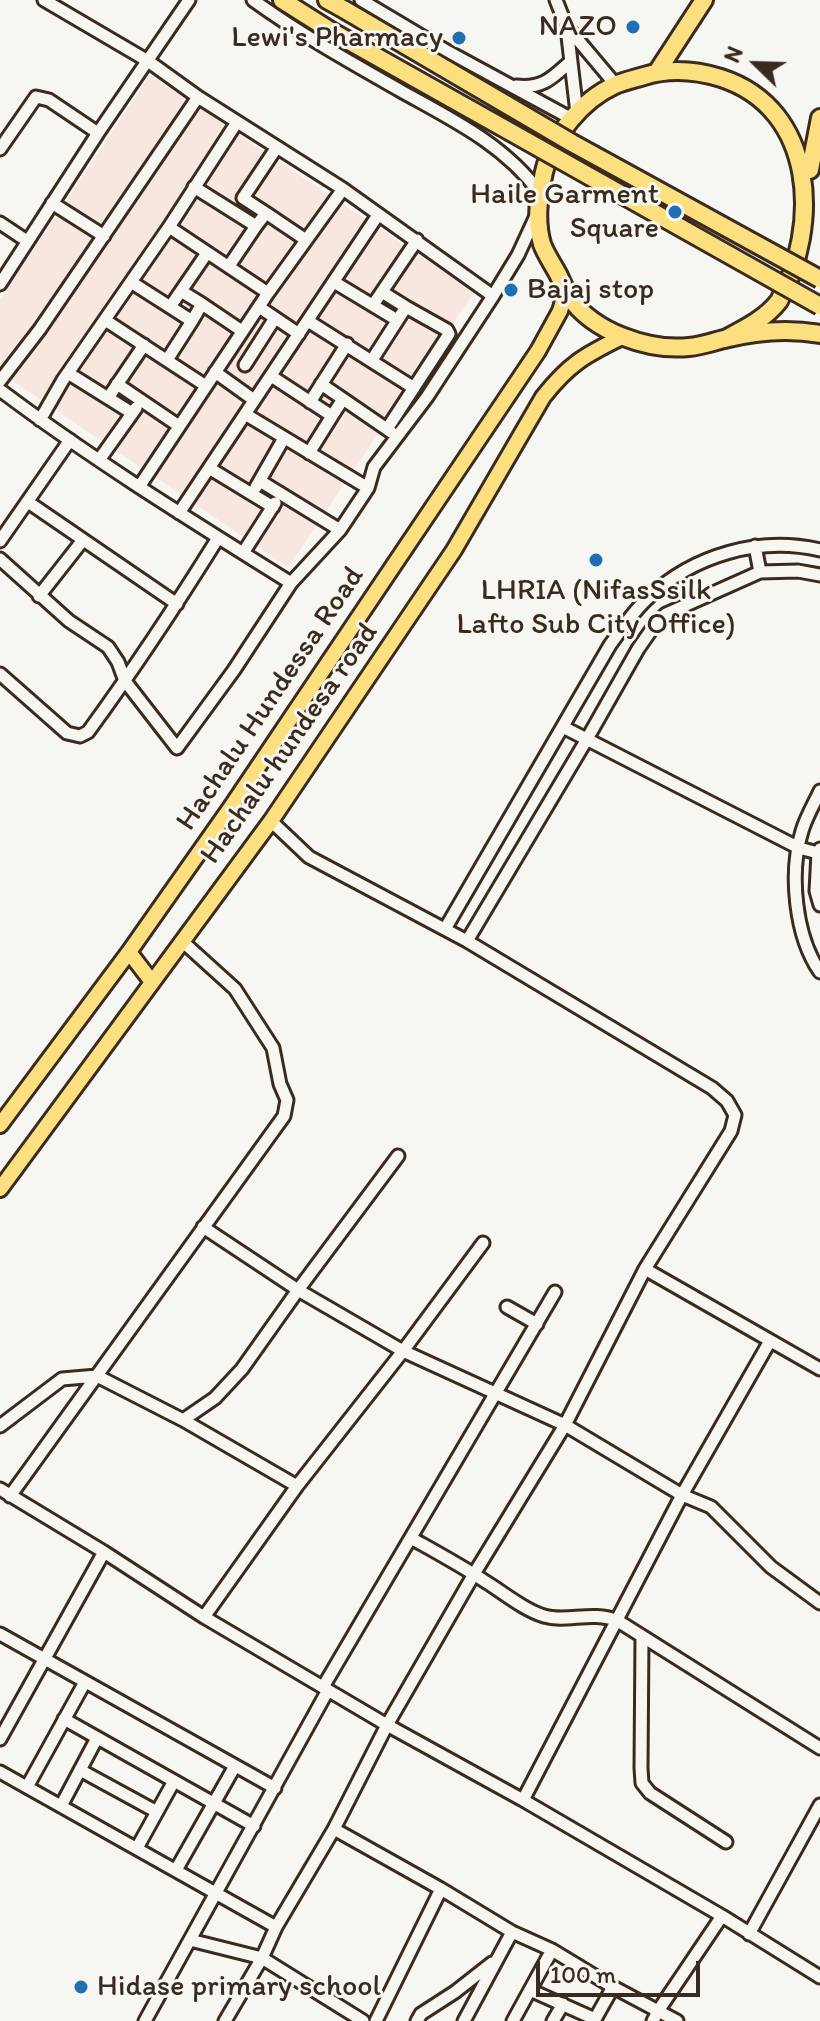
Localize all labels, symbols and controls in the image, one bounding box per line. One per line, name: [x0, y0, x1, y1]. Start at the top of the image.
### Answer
place label: NAZO: [539, 9, 617, 45]
marker: NAZO: [624, 18, 642, 36]
place label: Lewi's Pharmacy: [231, 20, 443, 56]
north arrow: [716, 24, 796, 104]
marker: Lewi's Pharmacy: [450, 29, 468, 47]
text: N: [718, 42, 749, 67]
place label: Haile Garment Square: [470, 177, 659, 248]
marker: Haile Garment Square: [666, 203, 684, 221]
place label: Bajaj stop: [527, 272, 654, 308]
marker: Bajaj stop: [502, 281, 520, 299]
marker: LHRIA (NifasSsilk Lafto Sub City Office): [587, 551, 605, 569]
street label: Hachalu Hundessa Road: [169, 560, 373, 838]
place label: LHRIA (NifasSsilk Lafto Sub City Office): [456, 573, 736, 644]
street label: Hachalu hundesa road: [193, 617, 387, 871]
scale bar: [540, 1945, 704, 1995]
text: 100 m: [550, 1960, 616, 1989]
place label: Hidase primary school: [97, 1969, 381, 2005]
marker: Hidase primary school: [72, 1978, 90, 1996]

